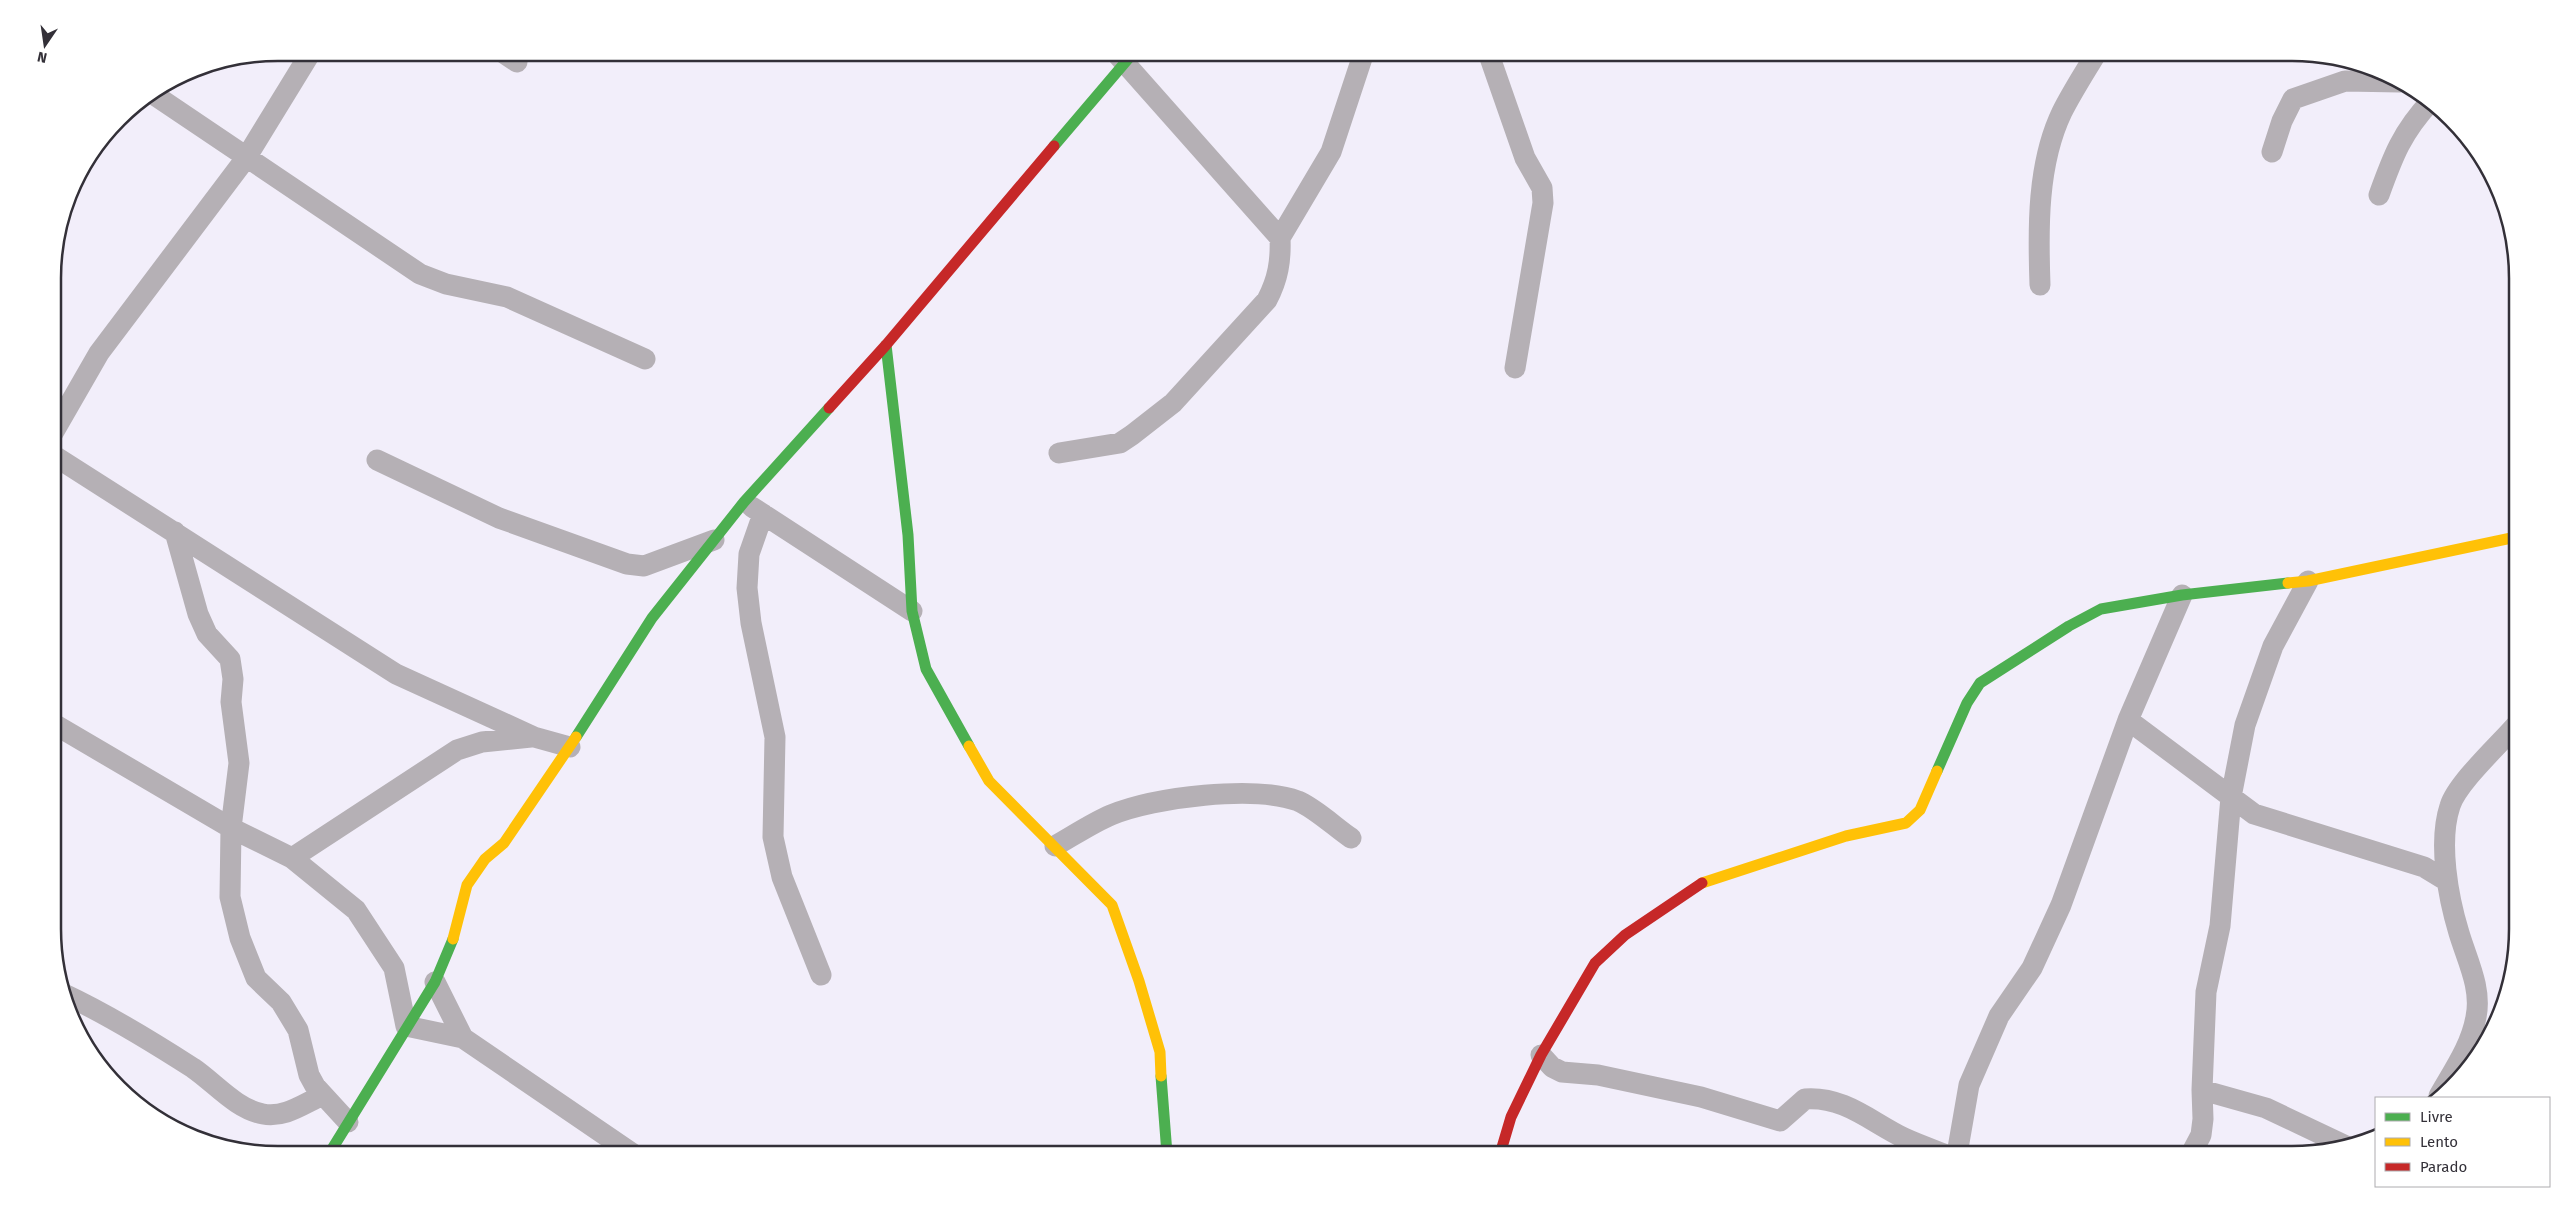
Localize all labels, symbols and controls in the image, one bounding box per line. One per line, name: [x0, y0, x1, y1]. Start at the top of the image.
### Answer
north arrow: [20, 20, 70, 70]
text: N: [36, 48, 49, 67]
legend: [2375, 1097, 2550, 1187]
text: Livre: [2420, 1108, 2453, 1126]
text: Lento: [2420, 1133, 2458, 1151]
text: Parado: [2420, 1158, 2467, 1176]

